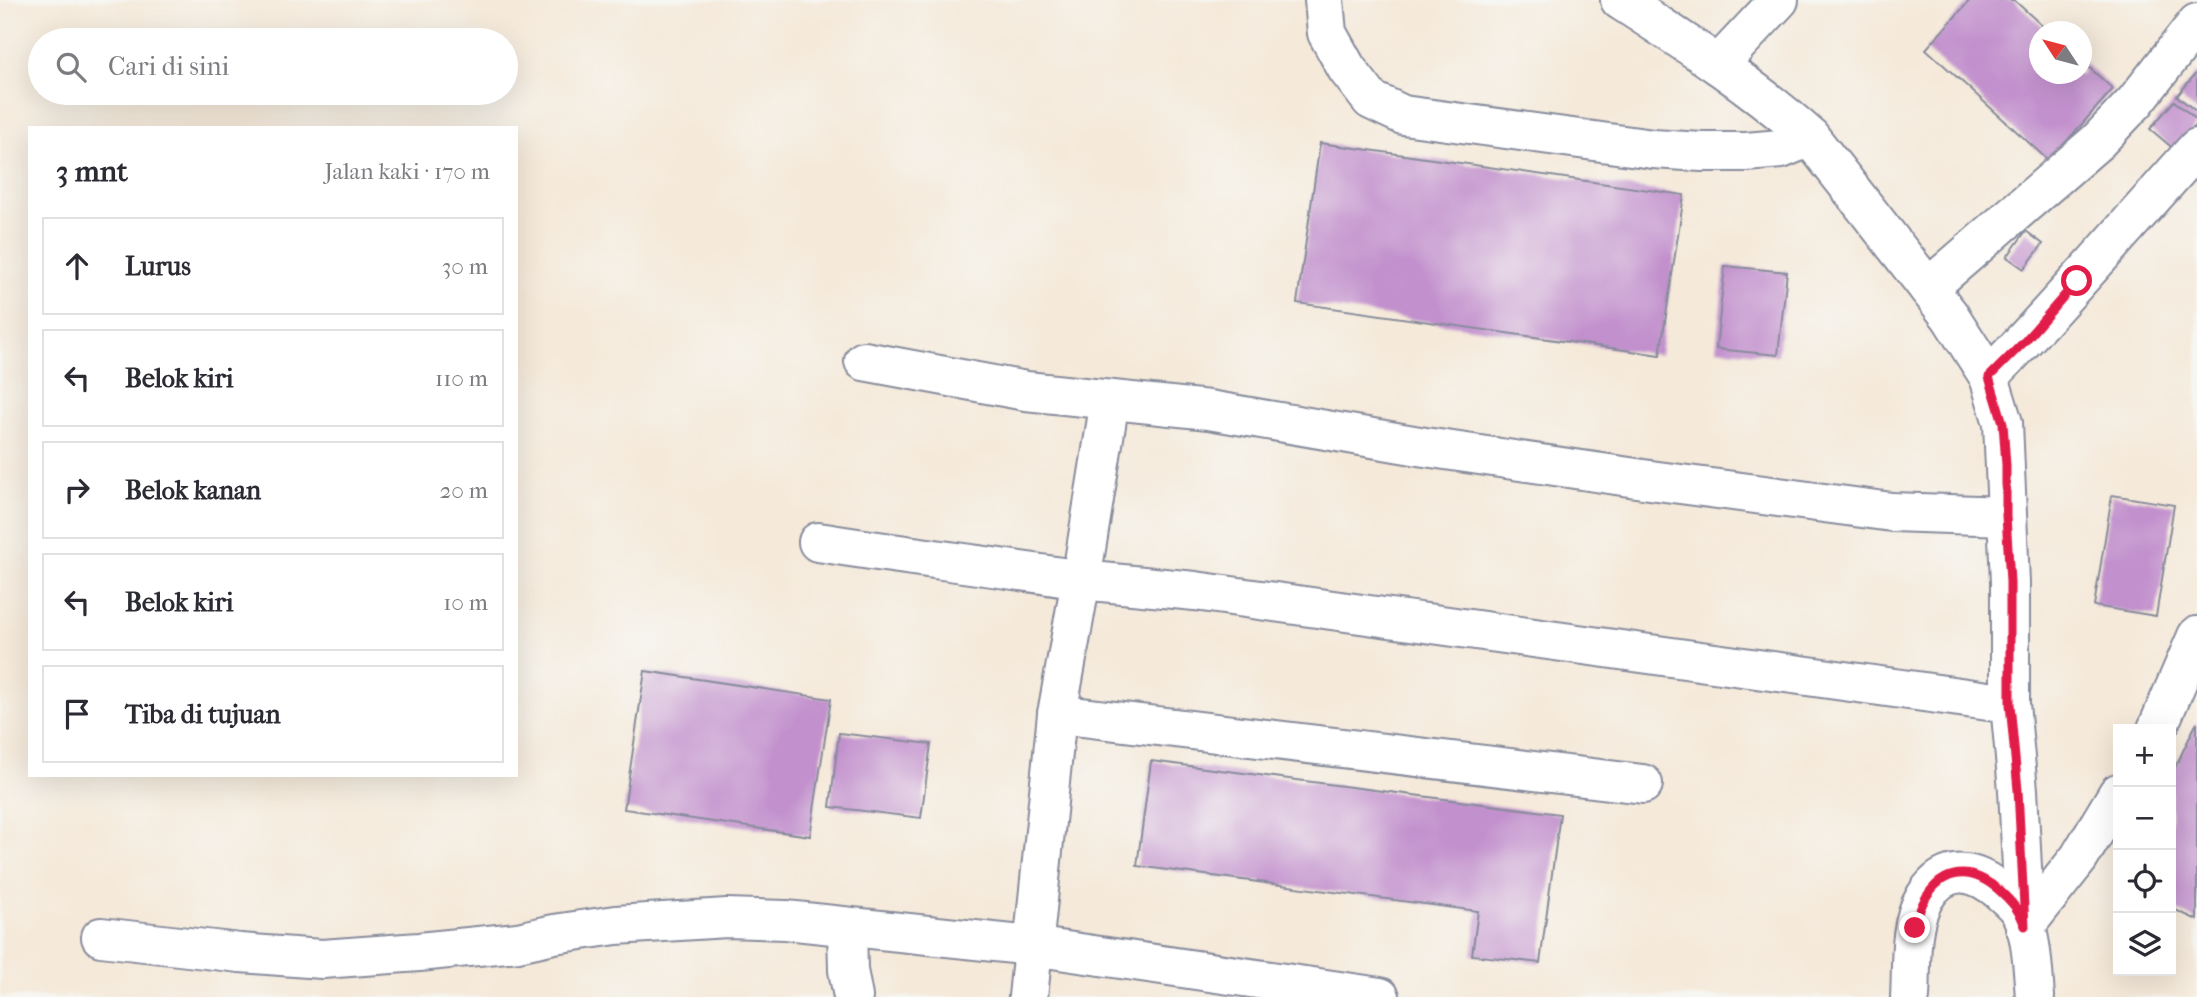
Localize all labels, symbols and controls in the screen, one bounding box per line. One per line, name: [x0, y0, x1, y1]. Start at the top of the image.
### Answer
north arrow: [2029, 21, 2092, 84]
search box: [28, 28, 518, 105]
icon: search: [52, 48, 90, 86]
text: Cari di sini: [108, 51, 229, 82]
text: 3 mnt: [56, 154, 128, 189]
text: Jalan kaki · 170 m: [324, 158, 490, 185]
icon: ahead: [58, 247, 96, 285]
text: Lurus: [125, 251, 191, 282]
text: 30 m: [442, 253, 488, 280]
route start: [2061, 265, 2092, 296]
icon: left: [58, 359, 96, 397]
text: Belok kiri: [125, 363, 233, 394]
text: 110 m: [435, 365, 488, 392]
icon: right: [58, 471, 96, 509]
text: Belok kanan: [125, 475, 261, 506]
text: 20 m: [439, 477, 488, 504]
icon: left: [58, 583, 96, 621]
text: Belok kiri: [125, 587, 233, 618]
text: 10 m: [443, 589, 488, 616]
icon: arrive: [58, 695, 96, 733]
text: Tiba di tujuan: [125, 699, 281, 730]
map controls: [2113, 724, 2176, 976]
button: +: [2113, 724, 2176, 787]
button: −: [2113, 787, 2176, 850]
button: locate: [2113, 850, 2176, 913]
route end: [1899, 912, 1930, 943]
button: layers: [2113, 913, 2176, 976]

